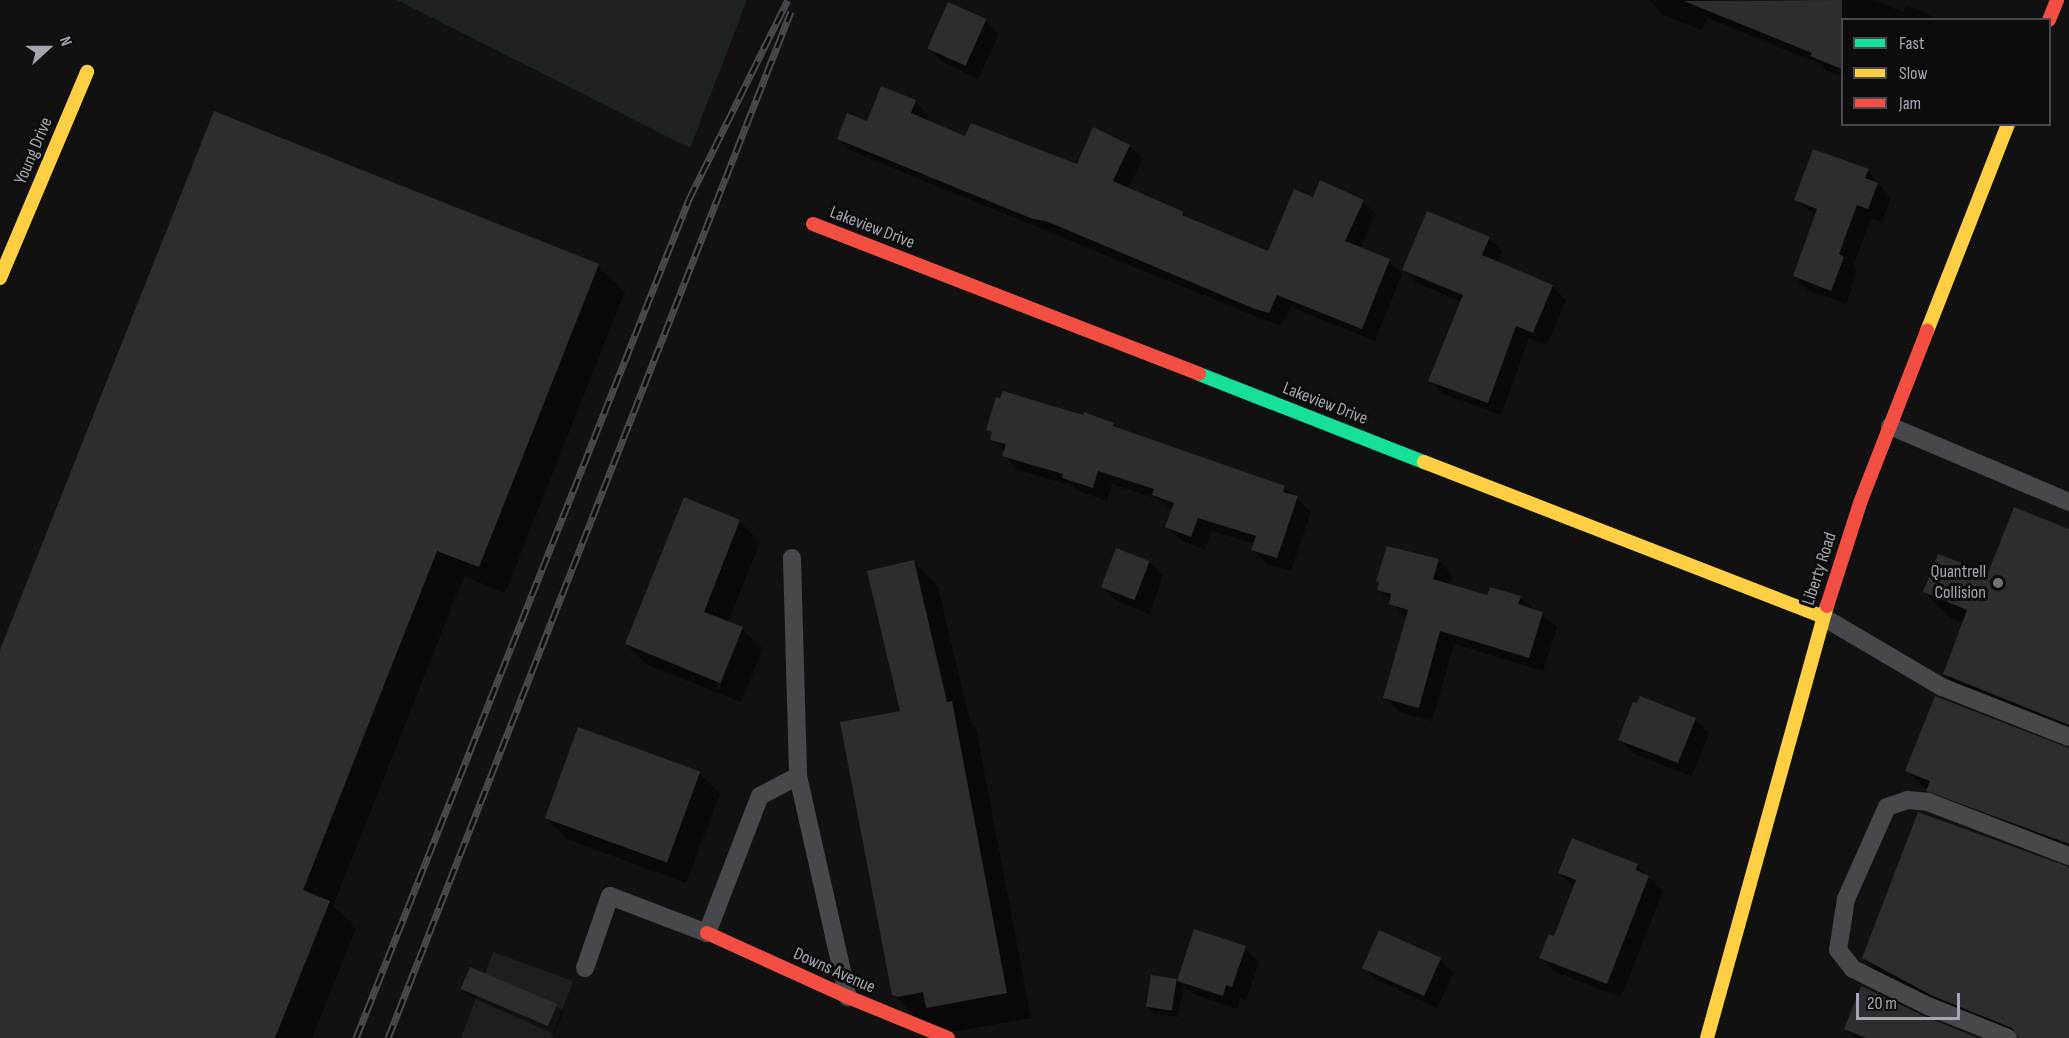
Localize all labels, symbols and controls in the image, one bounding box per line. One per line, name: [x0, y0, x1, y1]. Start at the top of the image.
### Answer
north arrow: [18, 18, 78, 78]
legend: [1841, 18, 2051, 126]
text: Fast: [1899, 33, 1924, 54]
text: N: [55, 34, 76, 49]
text: Slow: [1899, 63, 1928, 84]
text: Jam: [1899, 93, 1921, 114]
street label: Young Drive: [10, 114, 58, 188]
street label: Lakeview Drive: [827, 202, 917, 254]
street label: Lakeview Drive: [1280, 378, 1370, 430]
street label: Liberty Road: [1798, 530, 1842, 608]
place label: Quantrell Collision: [1931, 562, 1986, 604]
marker: Quantrell Collision: [1991, 576, 2005, 590]
street label: Downs Avenue: [790, 943, 878, 999]
scale bar: [1859, 981, 1962, 1019]
text: 20 m: [1867, 993, 1897, 1014]

